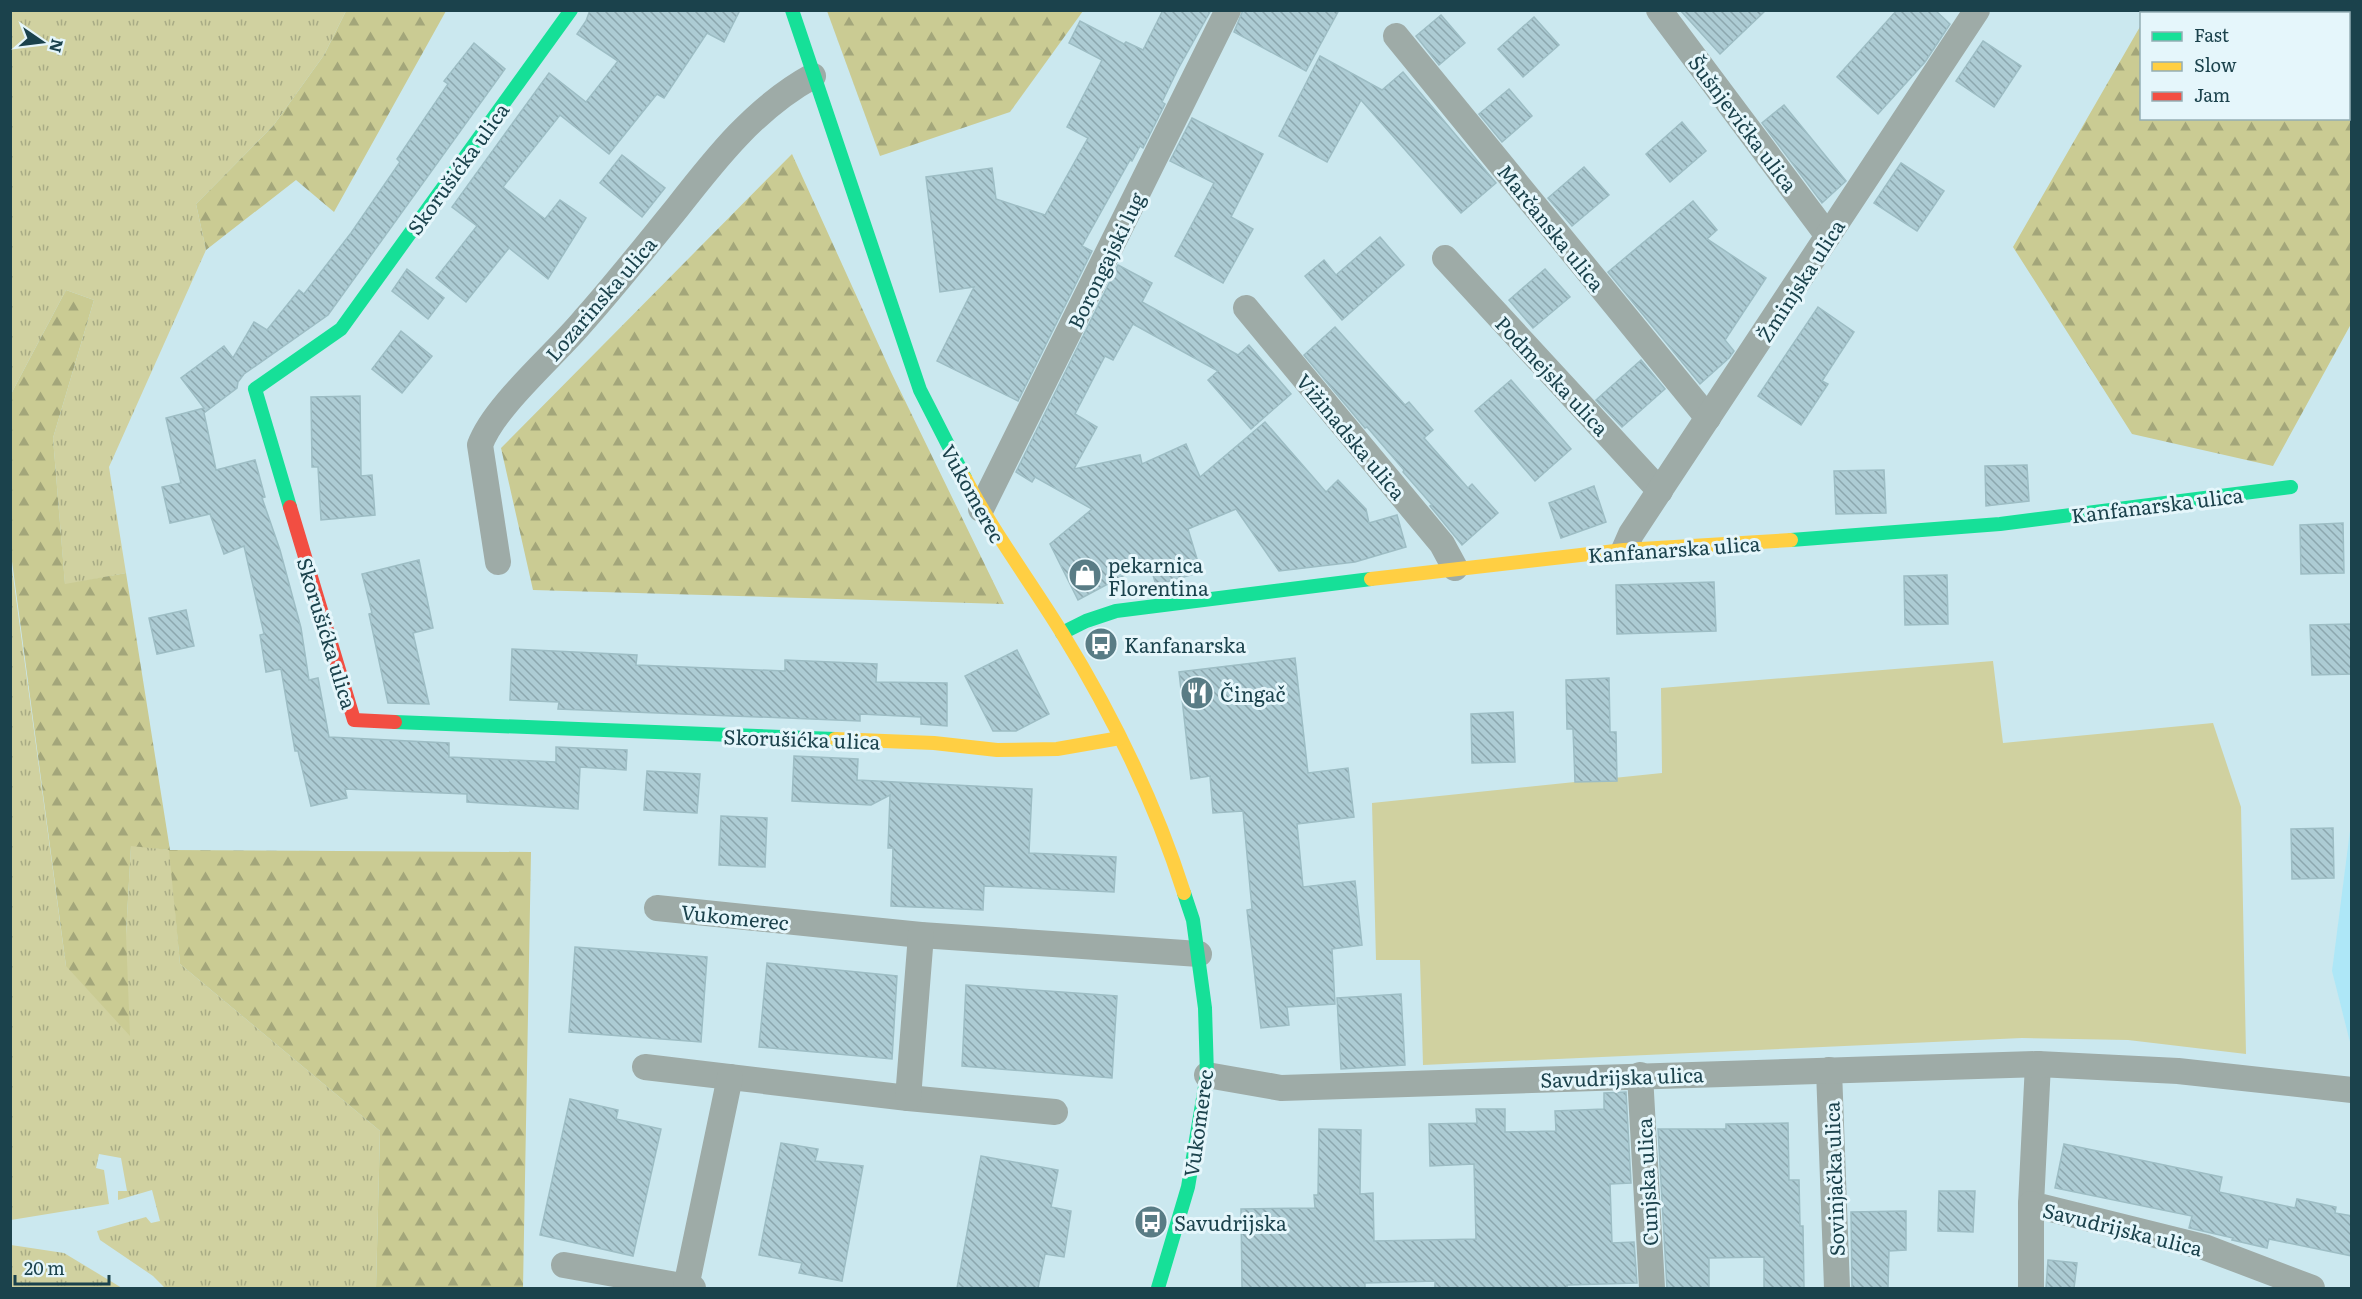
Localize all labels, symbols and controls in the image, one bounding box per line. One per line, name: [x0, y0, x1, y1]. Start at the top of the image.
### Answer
north arrow: [12, 12, 72, 72]
legend: [2140, 12, 2350, 120]
text: Fast: [2194, 21, 2230, 48]
text: N: [44, 36, 71, 55]
street label: Šušnjevička ulica: [1682, 48, 1806, 198]
text: Slow: [2194, 51, 2237, 78]
text: Jam: [2194, 81, 2230, 108]
street label: Skorušićka ulica: [399, 96, 515, 240]
street label: Marčanska ulica: [1491, 157, 1613, 297]
street label: Borongajski lug: [1059, 186, 1151, 333]
street label: Žminjska ulica: [1749, 212, 1851, 347]
street label: Lozarinska ulica: [537, 229, 663, 367]
street label: Podmejska ulica: [1489, 308, 1617, 442]
street label: Vižinadska ulica: [1290, 366, 1414, 506]
street label: Vukomerec: [935, 438, 1013, 548]
street label: Kanfanarska ulica: [2069, 479, 2245, 529]
street label: Kanfanarska ulica: [1587, 527, 1761, 569]
place label: pekarnica Florentina: [1108, 549, 1209, 602]
street label: Skorušićka ulica: [291, 554, 365, 713]
shop icon: pekarnica Florentina: [1067, 557, 1103, 593]
bus stop icon: Kanfanarska: [1083, 626, 1119, 662]
place label: Kanfanarska: [1124, 629, 1246, 659]
restaurant icon: Čingač: [1179, 675, 1215, 711]
place label: Čingač: [1220, 678, 1286, 708]
street label: Skorušićka ulica: [723, 720, 881, 756]
street label: Vukomerec: [680, 895, 791, 937]
street label: Savudrijska ulica: [1540, 1058, 1704, 1094]
street label: Vukomerec: [1175, 1067, 1219, 1179]
street label: Sovinjačka ulica: [1815, 1101, 1851, 1257]
street label: Cunjska ulica: [1628, 1117, 1664, 1247]
street label: Savudrijska ulica: [2040, 1194, 2206, 1262]
bus stop icon: Savudrijska: [1133, 1204, 1169, 1240]
place label: Savudrijska: [1174, 1207, 1287, 1237]
scale bar: [15, 1248, 110, 1286]
text: 20 m: [24, 1254, 65, 1281]

